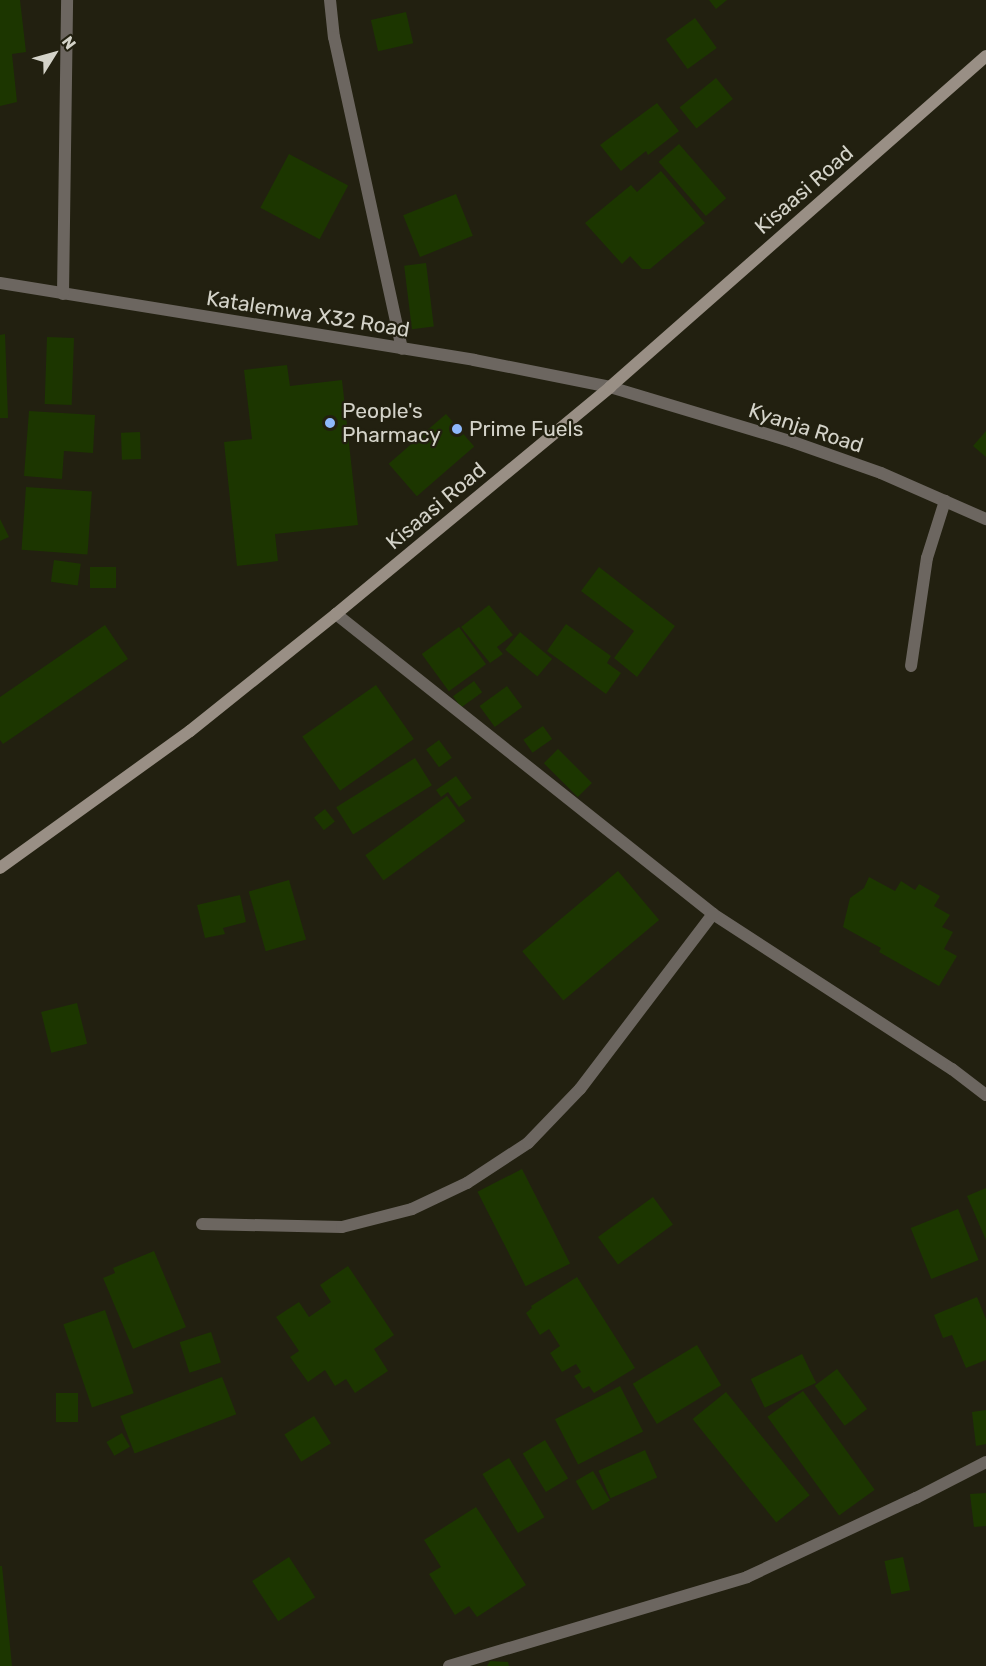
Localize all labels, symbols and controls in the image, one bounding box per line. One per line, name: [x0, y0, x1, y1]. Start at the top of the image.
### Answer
north arrow: [24, 24, 84, 84]
text: N: [58, 33, 80, 53]
street label: Kisaasi Road: [750, 140, 858, 240]
street label: Katalemwa X32 Road: [205, 285, 411, 343]
place label: People's Pharmacy: [342, 398, 441, 448]
street label: Kyanja Road: [746, 398, 866, 458]
marker: People's Pharmacy: [323, 416, 337, 430]
place label: Prime Fuels: [469, 416, 583, 442]
marker: Prime Fuels: [450, 422, 464, 436]
street label: Kisaasi Road: [381, 457, 491, 555]

